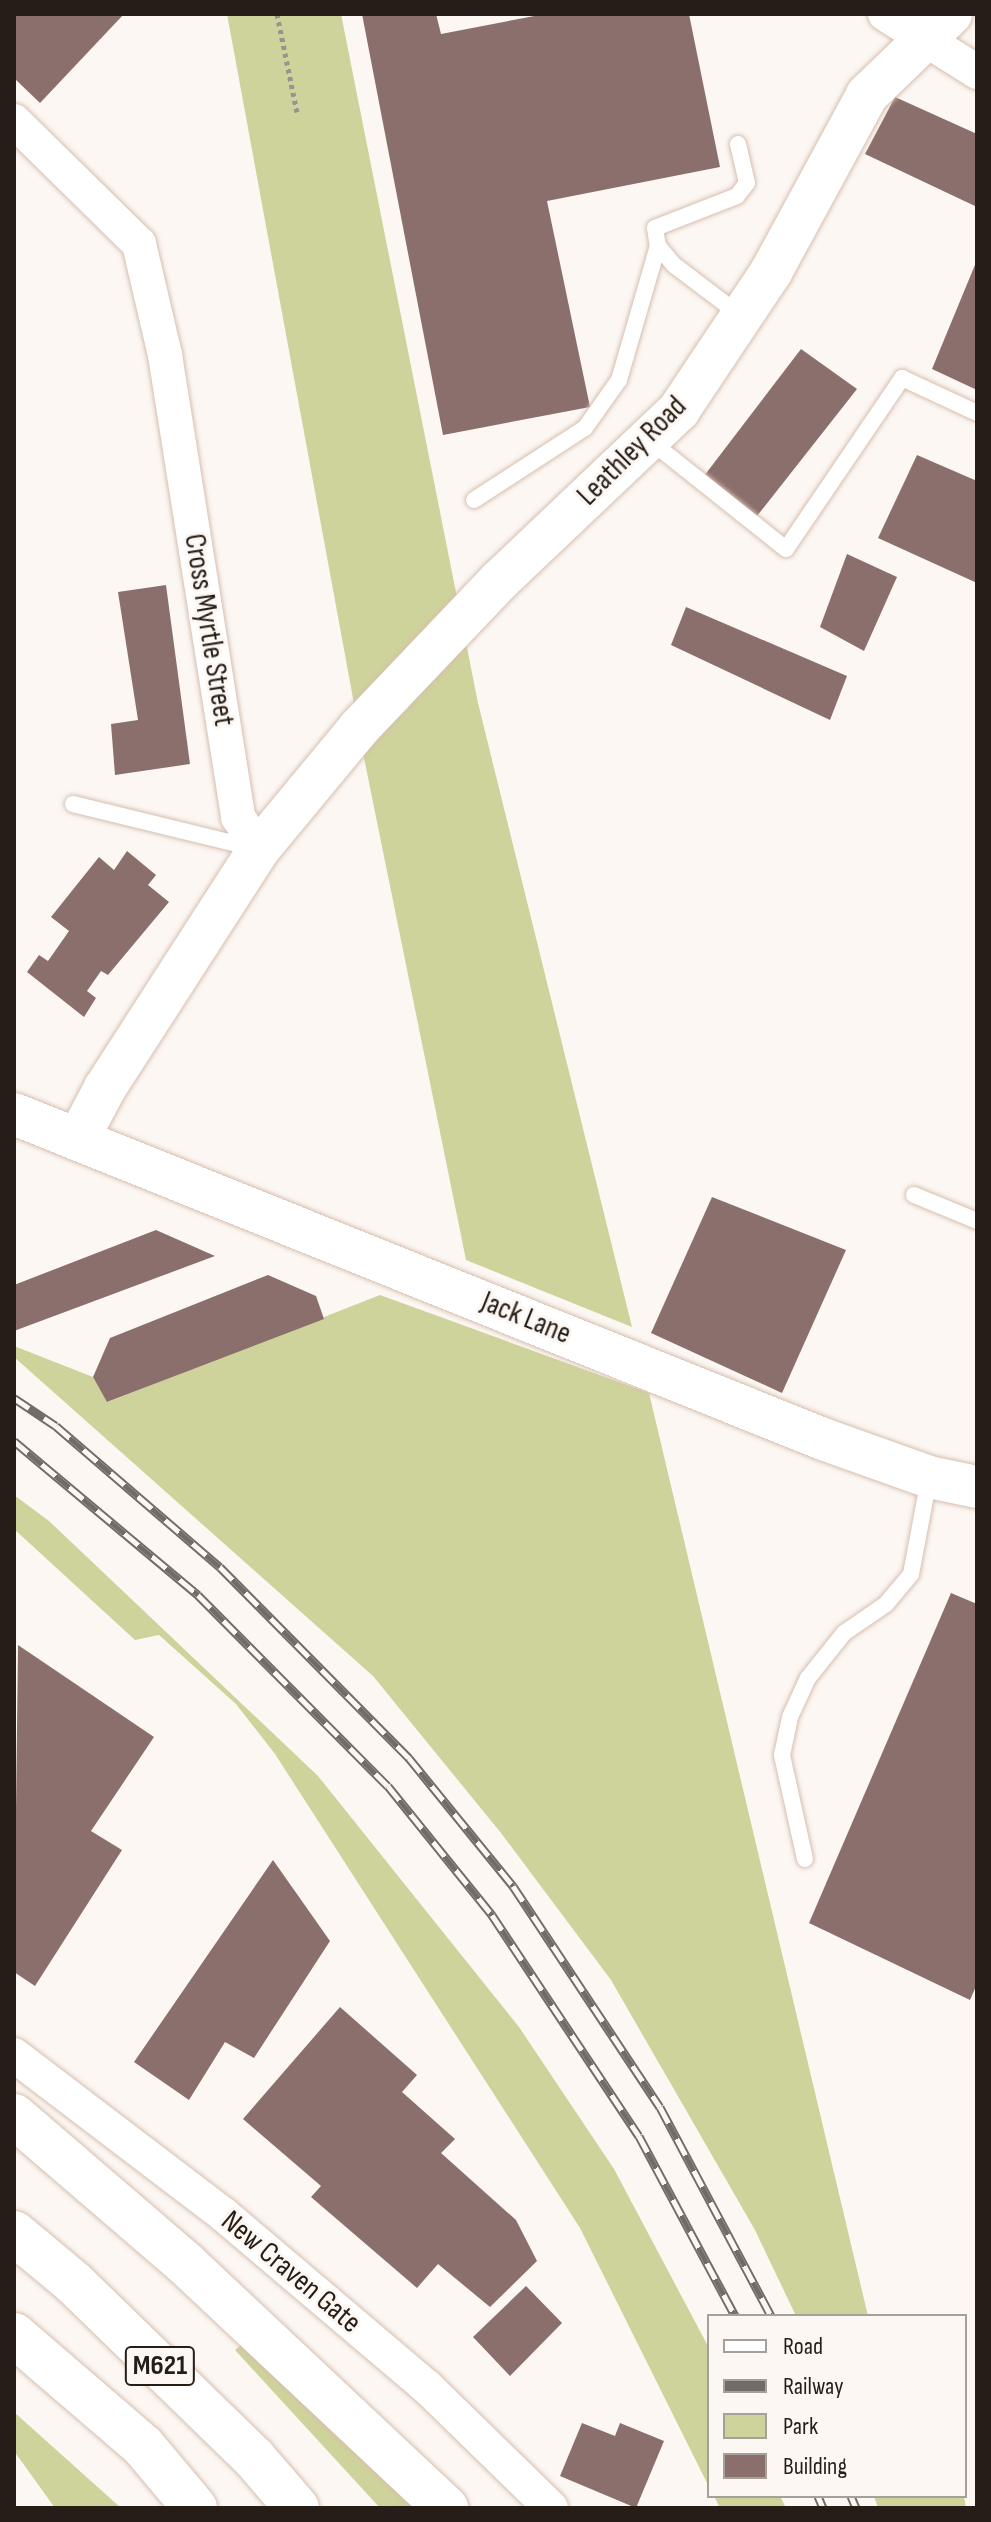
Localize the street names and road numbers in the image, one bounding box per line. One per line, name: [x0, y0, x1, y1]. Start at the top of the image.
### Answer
street label: Leathley Road: [570, 389, 694, 513]
street label: Cross Myrtle Street: [176, 531, 242, 729]
street label: Jack Lane: [476, 1284, 576, 1352]
street label: New Craven Gate: [214, 2203, 368, 2341]
road number: M621: [124, 2342, 196, 2390]

